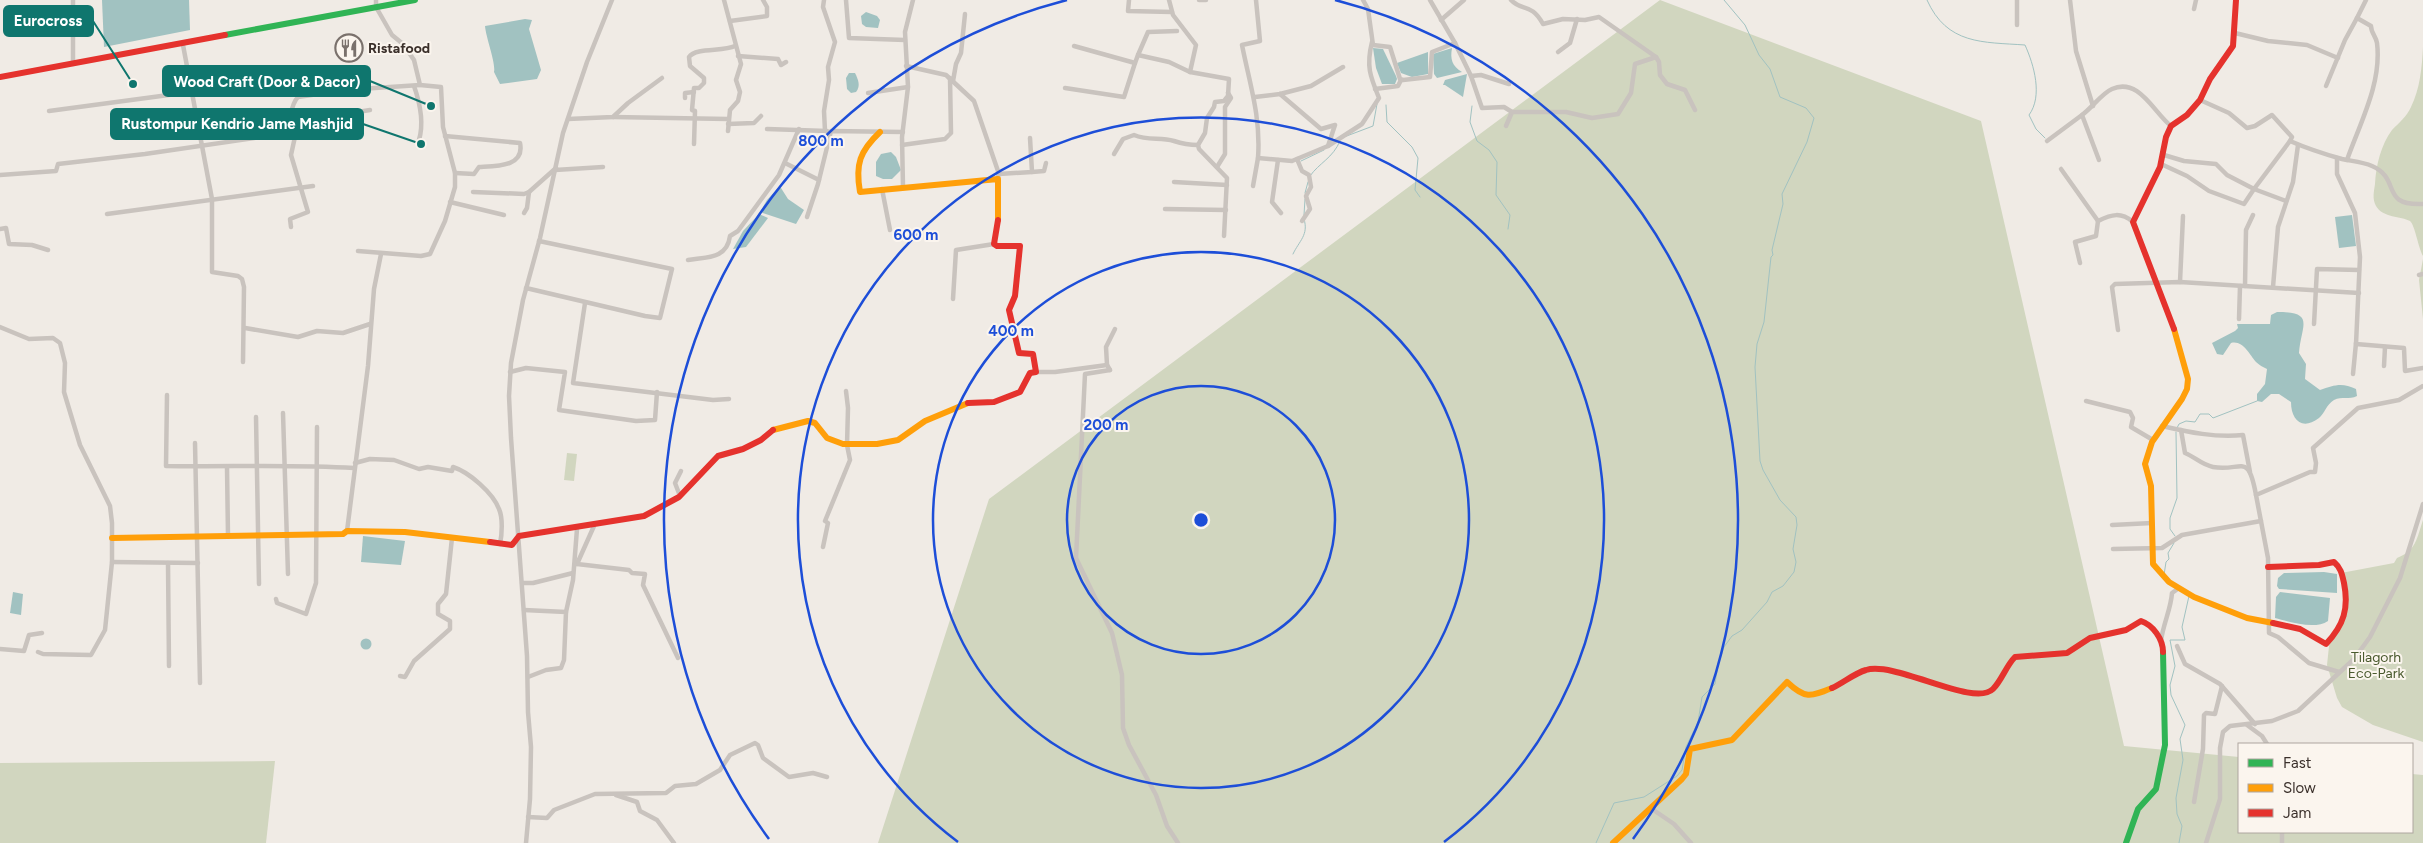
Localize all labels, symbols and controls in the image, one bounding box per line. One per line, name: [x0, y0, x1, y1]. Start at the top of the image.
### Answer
callout: Eurocross: [4, 6, 93, 36]
text: Eurocross: [14, 12, 82, 30]
restaurant icon: Ristafood: [334, 33, 364, 63]
place label: Ristafood: [368, 40, 430, 57]
callout: Wood Craft (Door & Dacor): [163, 66, 370, 96]
text: Wood Craft (Door & Dacor): [173, 73, 361, 91]
callout: Rustompur Kendrio Jame Mashjid: [111, 109, 363, 139]
text: Rustompur Kendrio Jame Mashjid: [121, 115, 353, 133]
text: 800 m: [798, 132, 844, 150]
text: 600 m: [894, 226, 938, 244]
text: 400 m: [988, 322, 1034, 340]
text: 200 m: [1084, 416, 1128, 434]
centre of rings: [1192, 511, 1210, 529]
park label: Tilagorh Eco-Park: [2348, 649, 2404, 682]
legend: [2238, 743, 2413, 833]
text: Fast: [2283, 754, 2312, 772]
text: Slow: [2283, 779, 2316, 797]
text: Jam: [2283, 804, 2311, 822]

